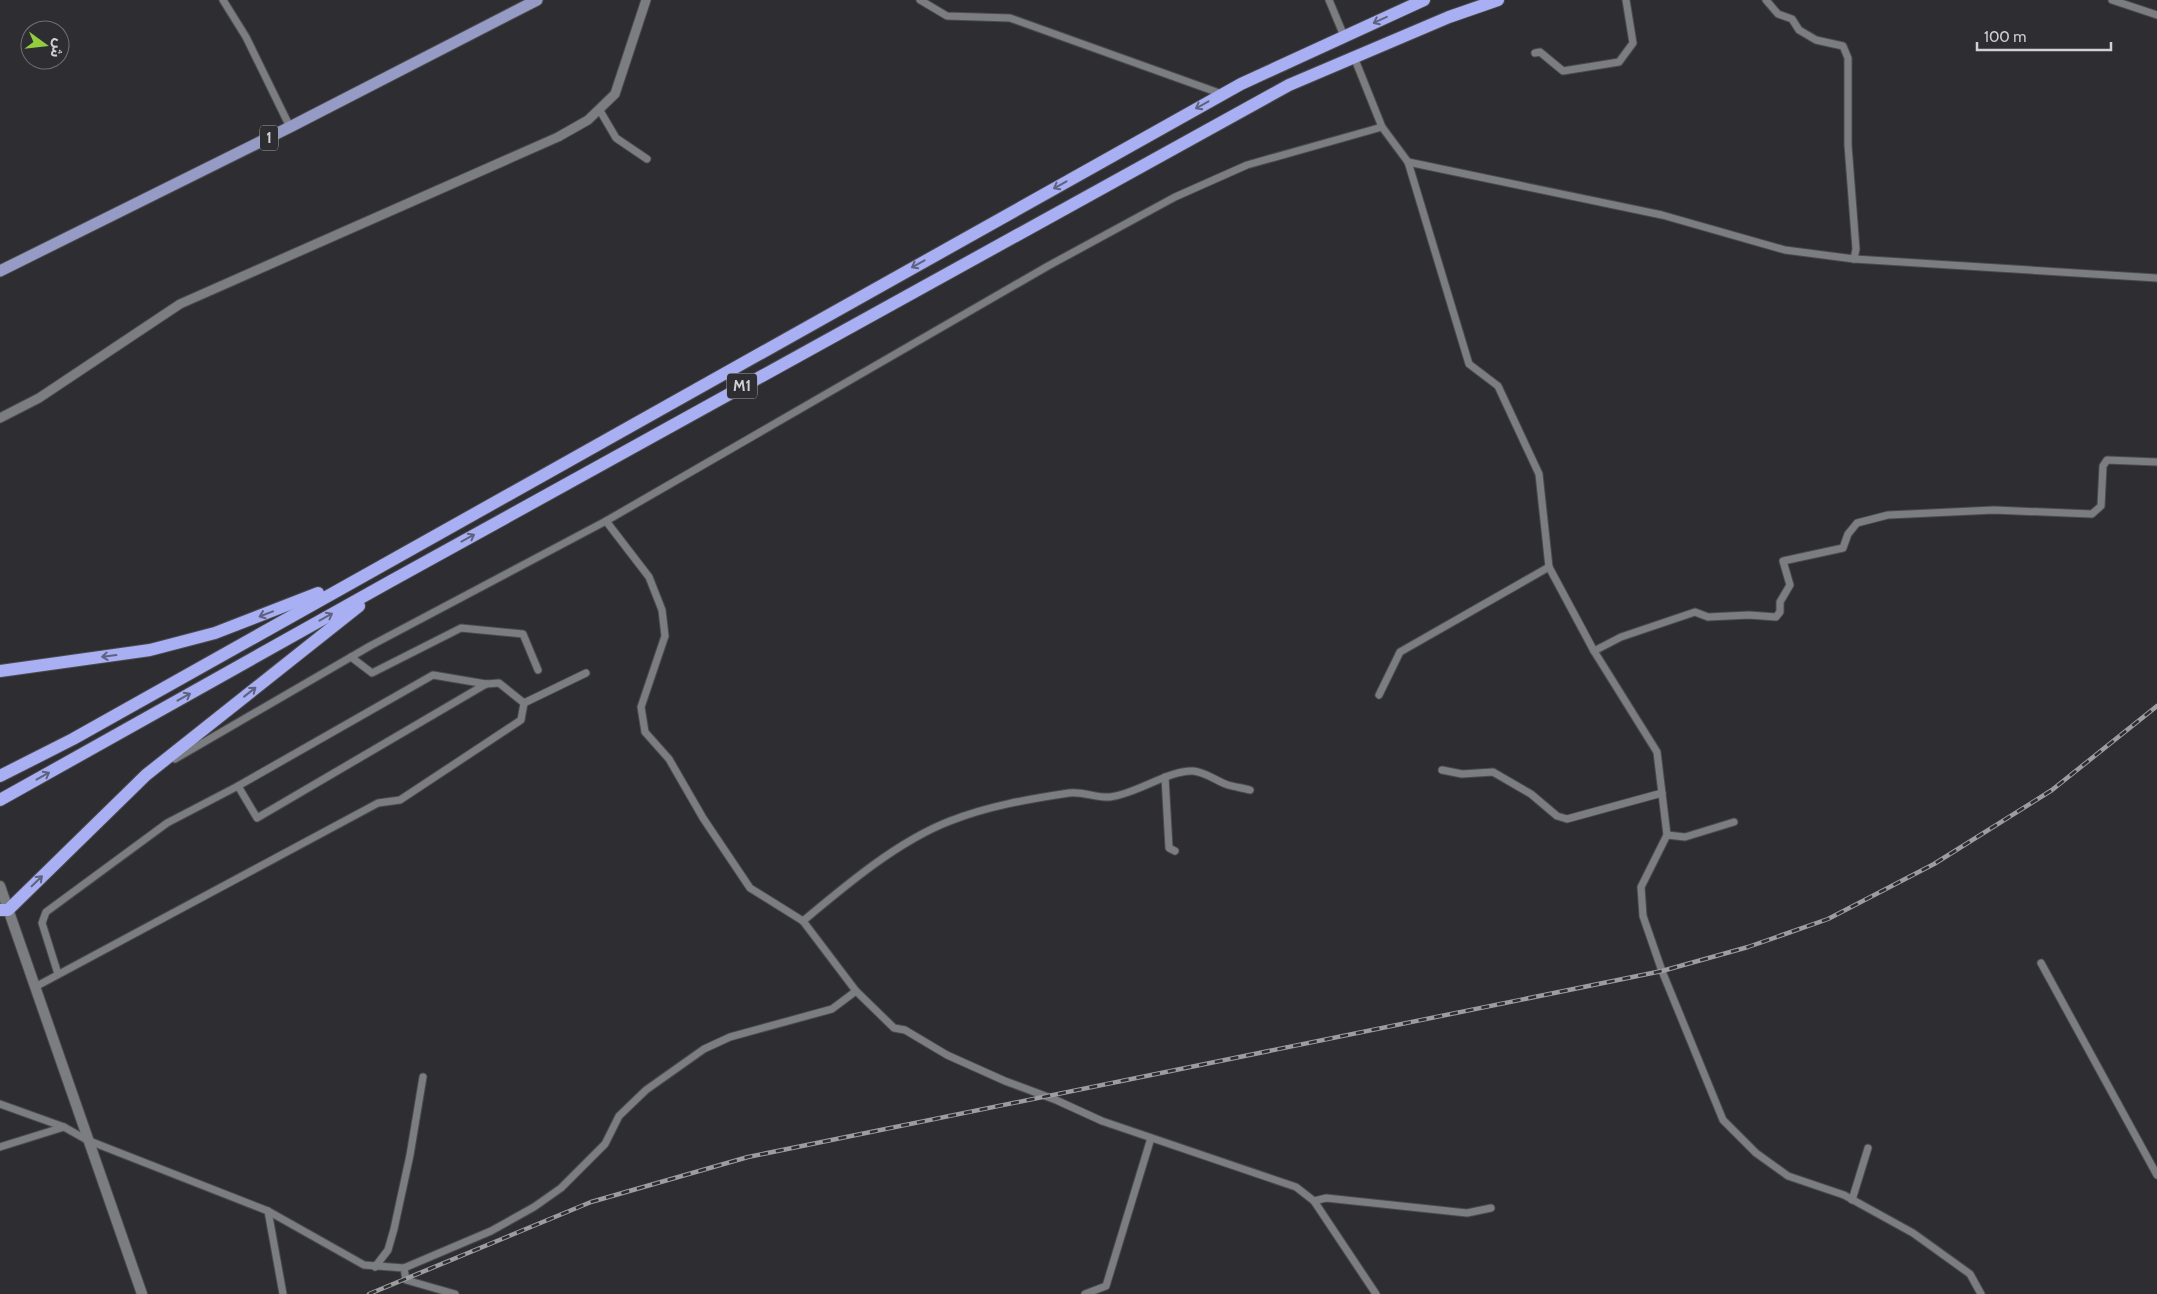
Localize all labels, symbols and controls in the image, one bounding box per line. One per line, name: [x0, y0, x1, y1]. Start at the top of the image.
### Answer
one-way arrow: [1373, 15, 1388, 25]
north arrow: [20, 20, 70, 70]
scale bar: [1977, 20, 2111, 52]
text: 100 m: [1984, 28, 2026, 46]
text: ش: [46, 37, 69, 60]
one-way arrow: [1195, 101, 1209, 111]
road number: 1: [260, 126, 278, 150]
one-way arrow: [1053, 180, 1068, 190]
one-way arrow: [911, 259, 926, 269]
road number: M1: [727, 374, 757, 398]
one-way arrow: [460, 533, 475, 542]
one-way arrow: [259, 610, 274, 619]
one-way arrow: [318, 612, 333, 621]
one-way arrow: [102, 651, 118, 661]
one-way arrow: [243, 687, 257, 697]
one-way arrow: [177, 691, 191, 701]
one-way arrow: [35, 771, 50, 781]
one-way arrow: [31, 875, 43, 887]

